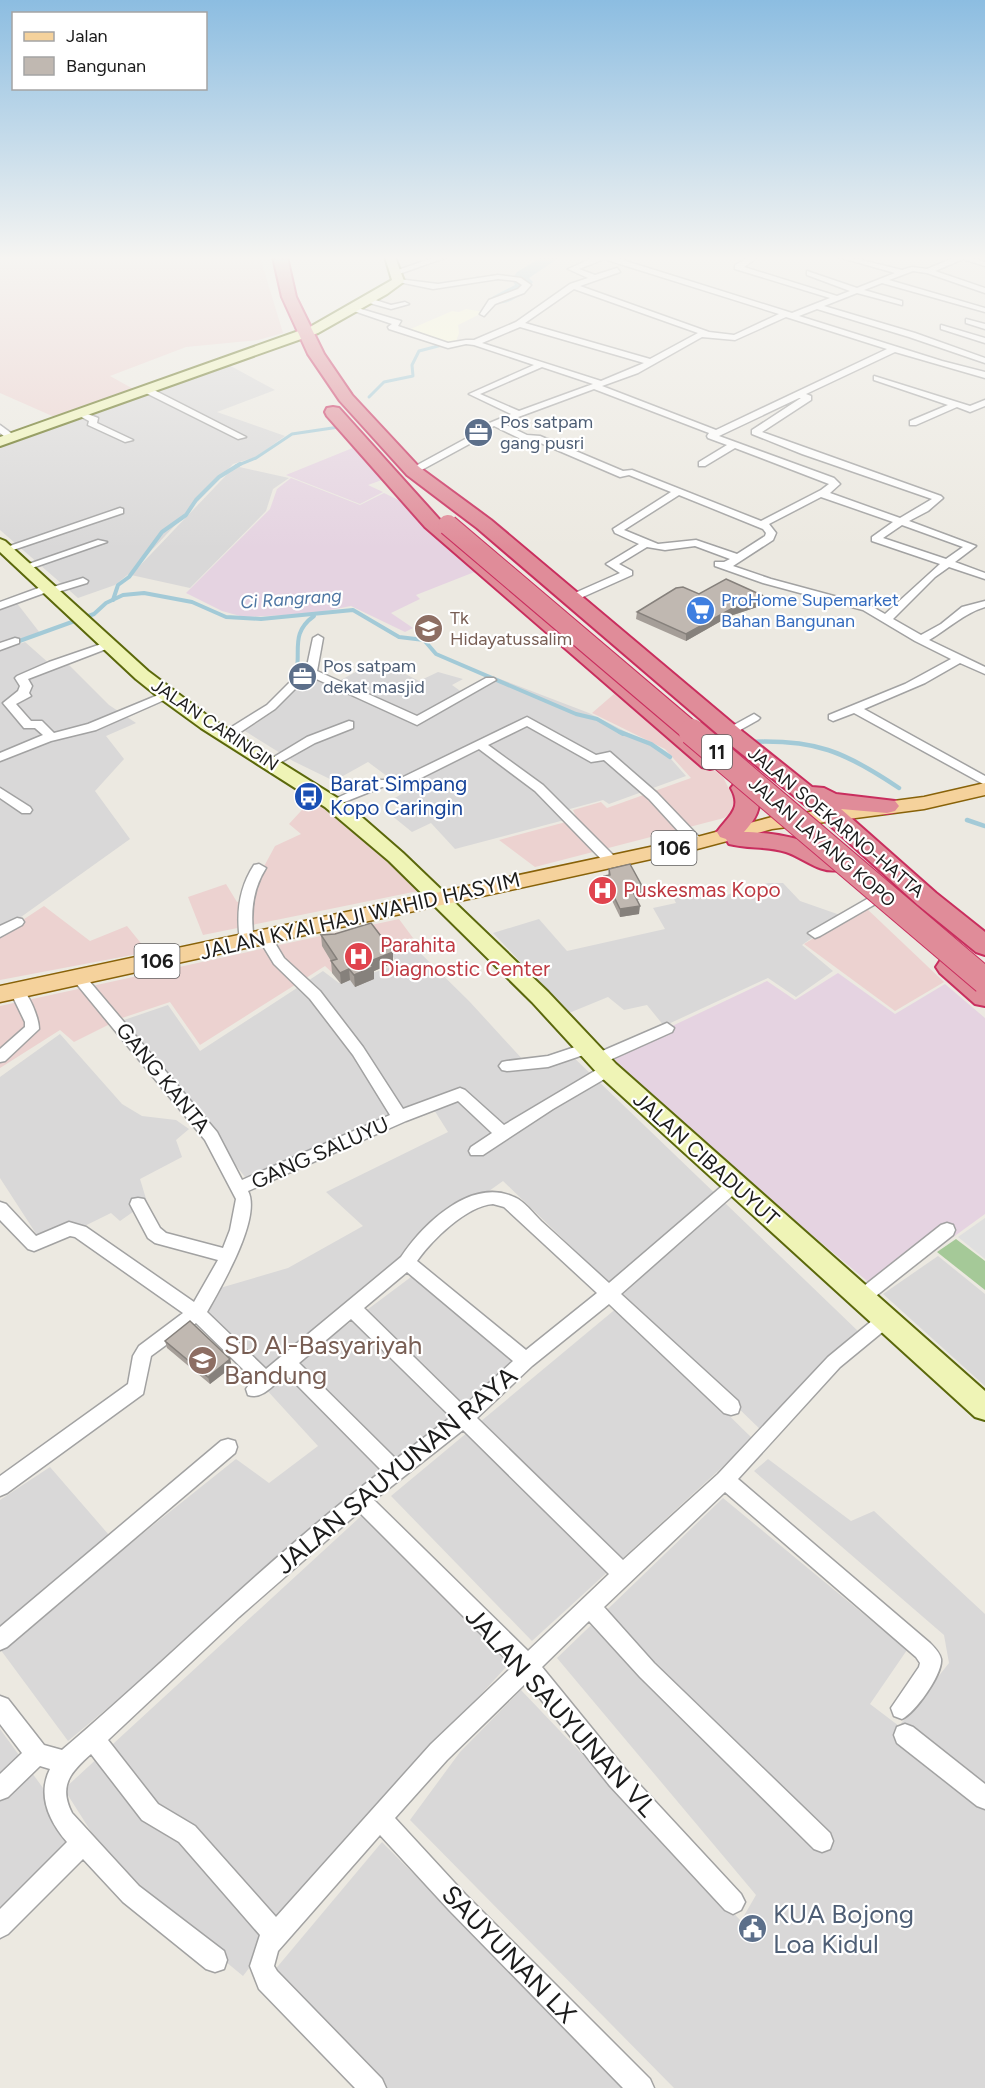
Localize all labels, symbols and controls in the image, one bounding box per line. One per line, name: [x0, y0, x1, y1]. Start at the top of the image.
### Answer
legend: [12, 12, 207, 90]
text: Jalan: [66, 25, 108, 47]
text: Bangunan: [66, 55, 146, 77]
place label: Pos satpam gang pusri: [500, 411, 593, 454]
office icon: Pos satpam gang pusri: [463, 416, 495, 448]
water label: Ci Rangrang: [240, 584, 343, 614]
place label: ProHome Supemarket Bahan Bangunan: [721, 589, 899, 632]
supermarket icon: ProHome Supemarket Bahan Bangunan: [684, 594, 716, 626]
place label: Tk Hidayatussalim: [450, 607, 572, 650]
school or university icon: Tk Hidayatussalim: [413, 612, 445, 644]
place label: Pos satpam dekat masjid: [323, 655, 425, 698]
office icon: Pos satpam dekat masjid: [286, 660, 318, 692]
street label: JALAN CARINGIN: [147, 674, 283, 776]
road number: 11: [702, 735, 732, 769]
street label: JALAN SOEKARNO-HATTA: [743, 742, 929, 902]
place label: Barat Simpang Kopo Caringin: [330, 771, 467, 820]
street label: JALAN LAYANG KOPO: [744, 772, 900, 912]
bus stop icon: Barat Simpang Kopo Caringin: [293, 780, 325, 812]
road number: 106: [652, 831, 696, 865]
street label: JALAN KYAI HAJI WAHID HASYIM: [197, 866, 522, 965]
hospital icon: Puskesmas Kopo: [586, 874, 618, 906]
place label: Puskesmas Kopo: [623, 877, 781, 902]
place label: Parahita Diagnostic Center: [380, 932, 550, 981]
hospital icon: Parahita Diagnostic Center: [343, 941, 375, 973]
road number: 106: [134, 944, 180, 978]
street label: GANG KANTA: [111, 1017, 216, 1138]
street label: JALAN CIBADUYUT: [628, 1087, 785, 1231]
street label: GANG SALUYU: [247, 1111, 392, 1194]
place label: SD Al-Basyariyah Bandung: [224, 1329, 422, 1391]
school or university icon: SD Al-Basyariyah Bandung: [187, 1344, 219, 1376]
street label: JALAN SAUYUNAN RAYA: [269, 1359, 524, 1581]
street label: JALAN SAUYUNAN VL: [459, 1601, 664, 1823]
street label: SAUYUNAN LX: [435, 1878, 583, 2030]
place label: KUA Bojong Loa Kidul: [773, 1898, 914, 1960]
public building icon: KUA Bojong Loa Kidul: [736, 1913, 768, 1945]

